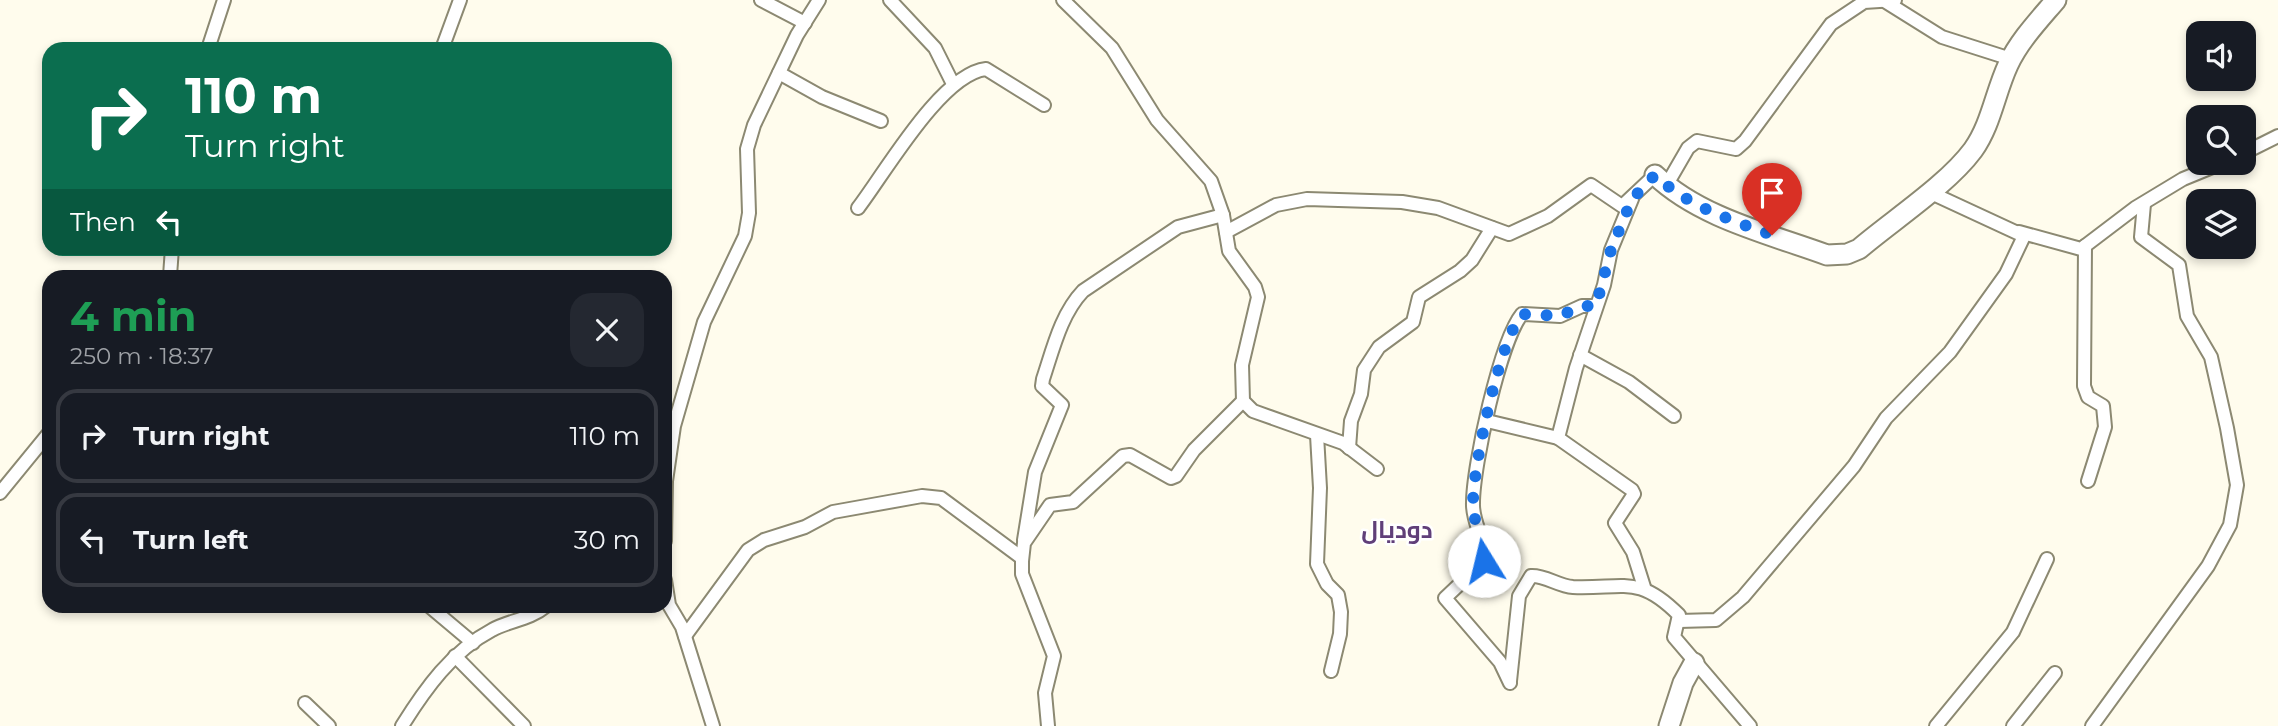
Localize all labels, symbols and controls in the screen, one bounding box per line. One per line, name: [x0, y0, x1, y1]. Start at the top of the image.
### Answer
map controls: [2186, 21, 2256, 259]
button: sound: [2186, 21, 2256, 91]
text: 110 m: [185, 66, 322, 125]
icon: right: [70, 70, 161, 161]
button: search: [2186, 105, 2256, 175]
text: Turn right: [185, 126, 345, 165]
pin: [1742, 163, 1802, 235]
icon: arrive: [1753, 174, 1791, 212]
button: layers: [2186, 189, 2256, 259]
icon: left: [150, 203, 188, 241]
text: Then: [70, 206, 136, 238]
text: 4 min: [70, 290, 197, 342]
button: close: [570, 293, 644, 367]
text: 250 m · 18:37: [70, 342, 214, 370]
icon: right: [74, 417, 112, 455]
text: Turn right: [133, 420, 269, 452]
text: 110 m: [570, 420, 640, 452]
district label: دودیال: [1361, 515, 1433, 544]
icon: left: [74, 521, 112, 559]
text: Turn left: [133, 524, 249, 556]
text: 30 m: [574, 524, 640, 556]
position arrow: [1447, 524, 1521, 598]

